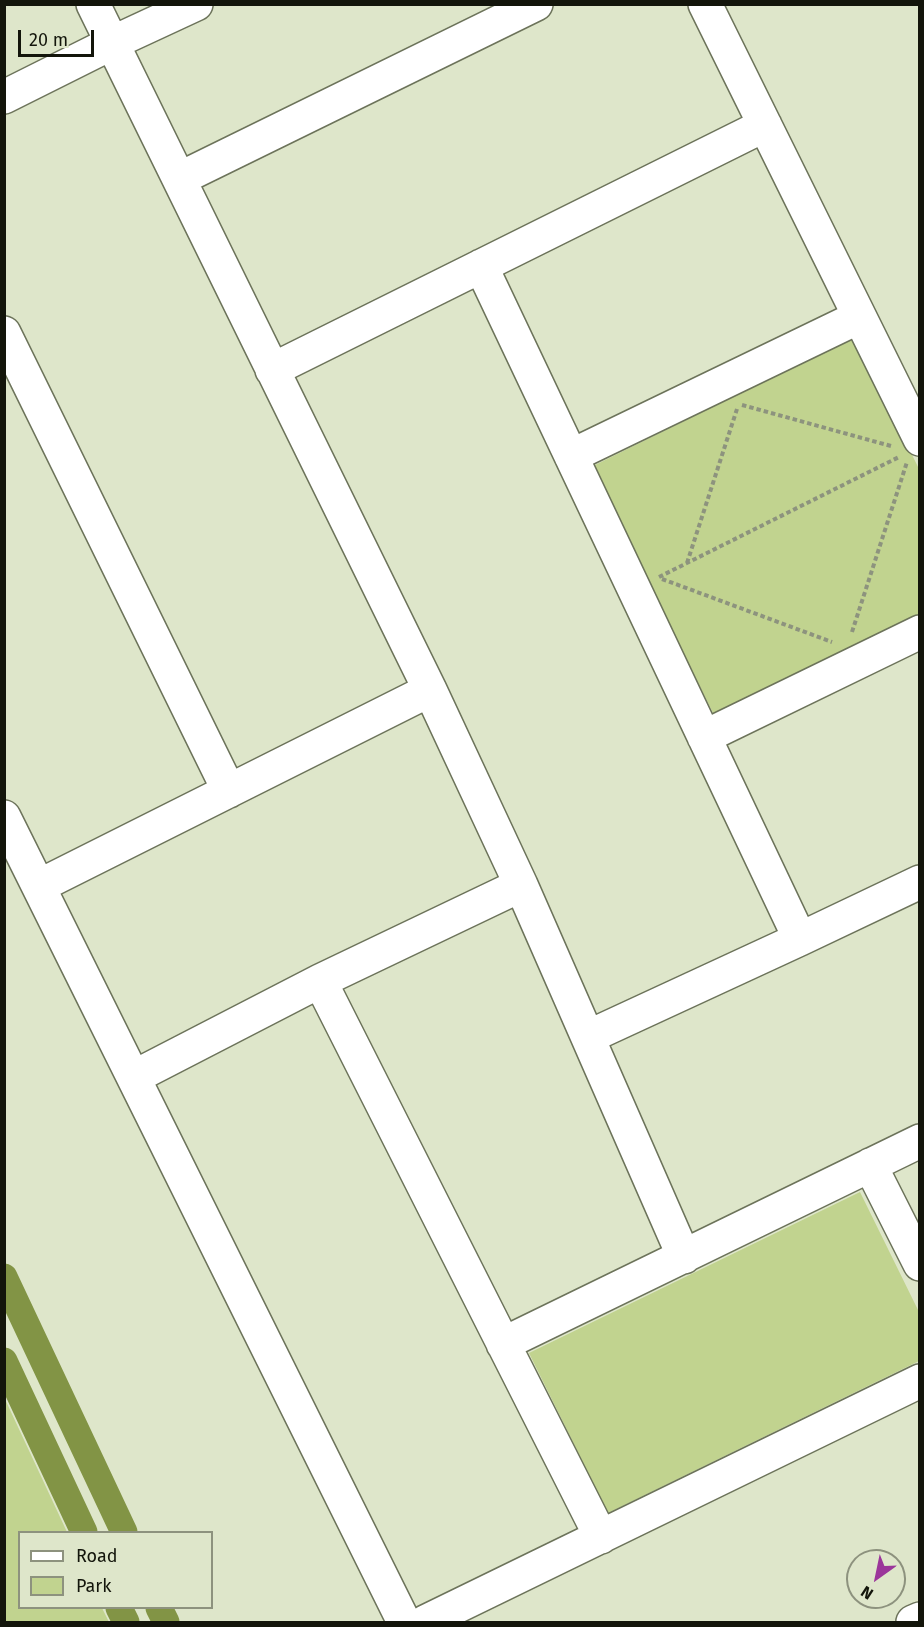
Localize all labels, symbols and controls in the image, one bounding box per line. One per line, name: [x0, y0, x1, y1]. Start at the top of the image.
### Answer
scale bar: [21, 18, 98, 56]
text: 20 m: [29, 29, 68, 51]
legend: [18, 1531, 213, 1609]
text: Road: [76, 1545, 118, 1567]
north arrow: [846, 1549, 906, 1609]
text: Park: [76, 1575, 111, 1597]
text: N: [857, 1582, 877, 1604]

